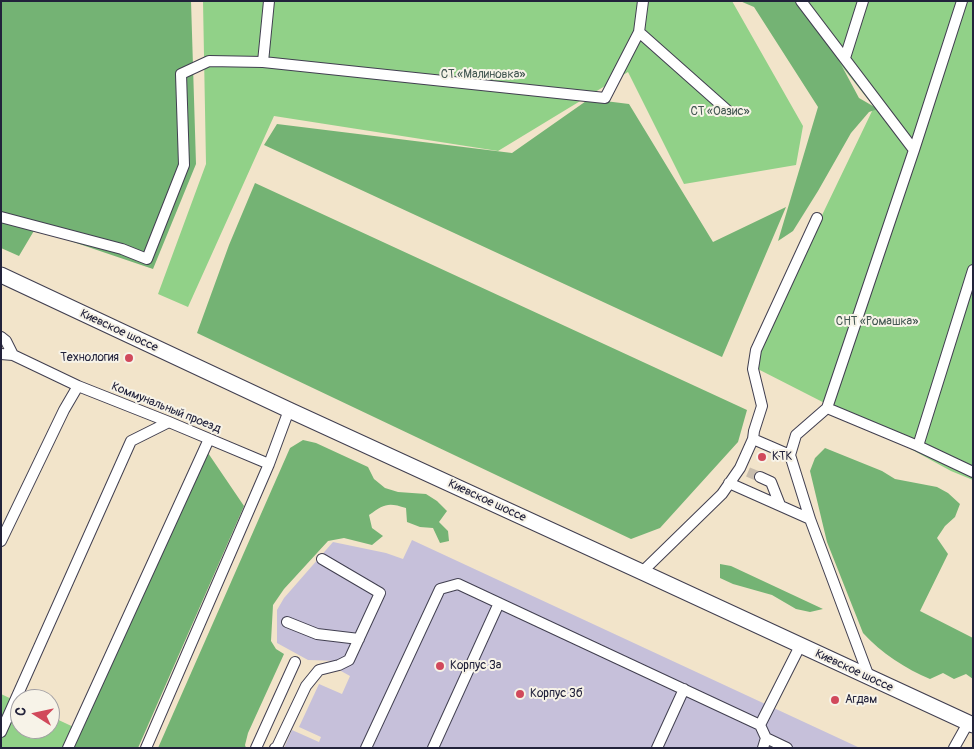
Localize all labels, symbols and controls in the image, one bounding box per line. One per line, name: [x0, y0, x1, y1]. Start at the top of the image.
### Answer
park label: СТ «Малиновка»: [441, 68, 525, 82]
park label: СТ «Оазис»: [690, 105, 750, 119]
street label: Киевское шоссе: [78, 307, 160, 355]
park label: СНТ «Ромашка»: [836, 315, 918, 329]
place label: Технология: [60, 351, 119, 365]
marker: Технология: [123, 352, 135, 364]
street label: Коммунальный проезд: [109, 379, 223, 437]
place label: КТК: [772, 450, 792, 464]
marker: КТК: [756, 451, 768, 463]
street label: Киевское шоссе: [446, 477, 528, 525]
street label: Киевское шоссе: [813, 647, 895, 695]
place label: Корпус 3a: [450, 659, 501, 673]
marker: Корпус 3a: [434, 660, 446, 672]
place label: Корпус 3б: [530, 687, 583, 701]
marker: Корпус 3б: [514, 688, 526, 700]
north arrow: [10, 689, 60, 739]
place label: Агдам: [845, 693, 877, 707]
marker: Агдам: [829, 694, 841, 706]
text: С: [12, 706, 30, 717]

